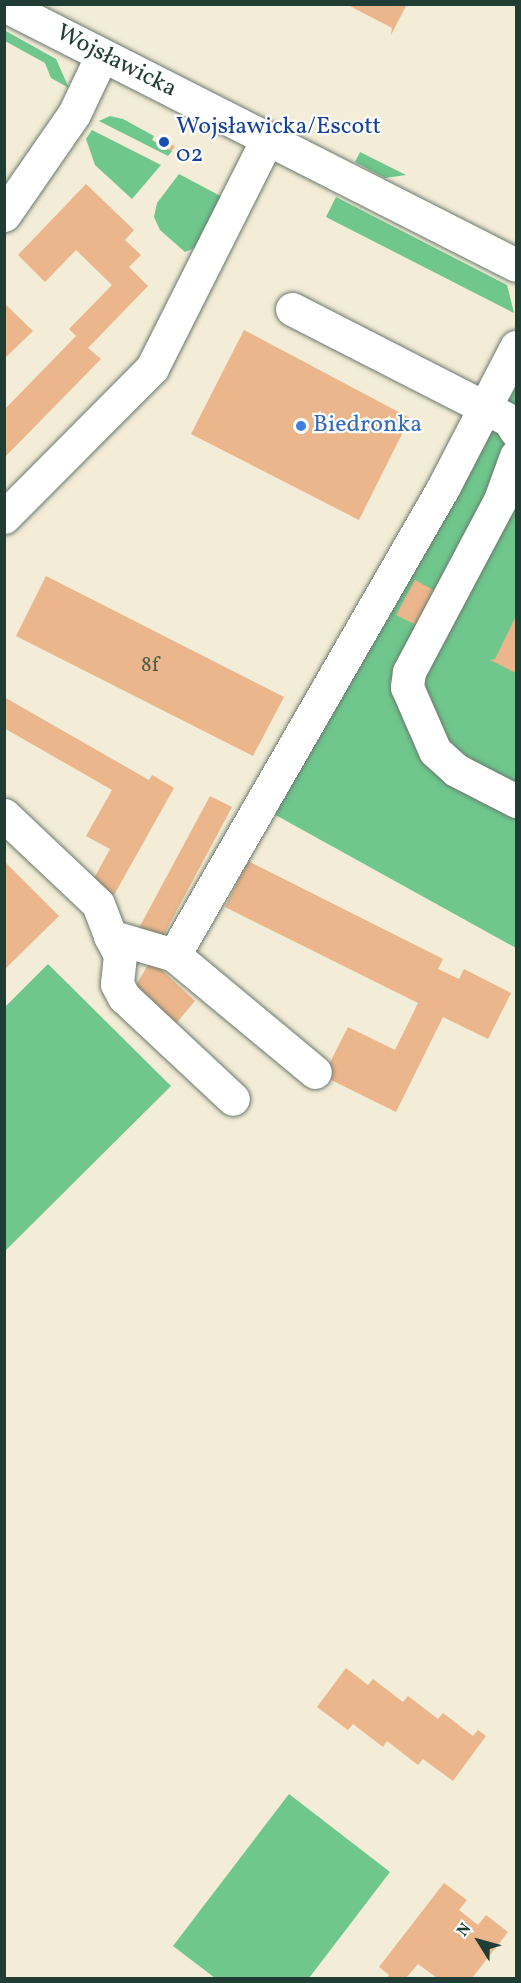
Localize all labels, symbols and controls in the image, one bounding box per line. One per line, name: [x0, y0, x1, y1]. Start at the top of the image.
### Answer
street label: Wojsławicka: [51, 19, 181, 105]
place label: Wojsławicka/Escott 02: [176, 114, 381, 170]
marker: Wojsławicka/Escott 02: [157, 135, 171, 149]
place label: Biedronka: [313, 412, 422, 440]
marker: Biedronka: [294, 419, 308, 433]
house number: 8f: [141, 653, 159, 679]
north arrow: [449, 1911, 509, 1971]
text: N: [452, 1919, 477, 1941]

